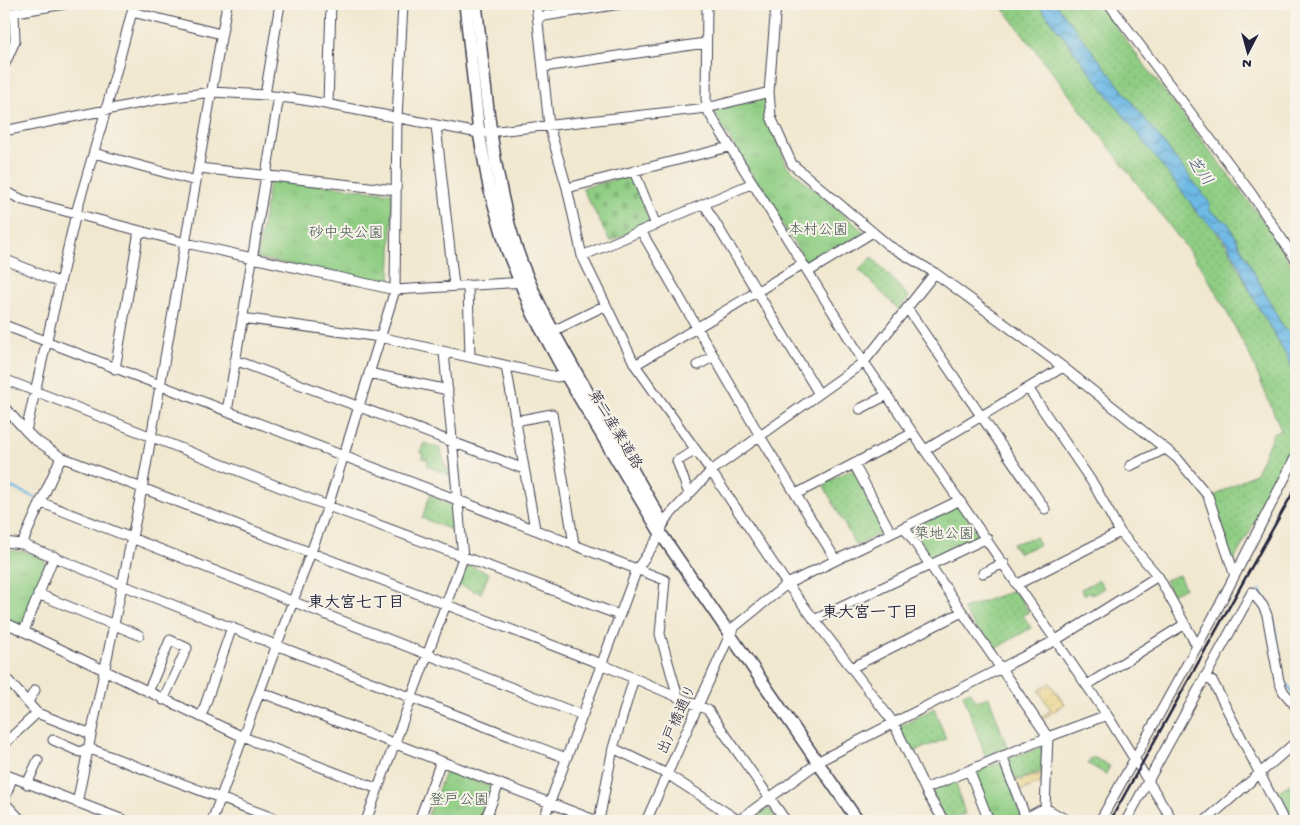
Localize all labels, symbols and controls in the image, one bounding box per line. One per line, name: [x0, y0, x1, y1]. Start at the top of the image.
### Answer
north arrow: [1222, 28, 1272, 78]
text: N: [1241, 54, 1252, 71]
water label: 芝川: [1181, 153, 1216, 191]
park label: 本村公園: [788, 221, 848, 240]
park label: 砂中央公園: [308, 224, 384, 243]
street label: 第二産業道路: [583, 386, 646, 473]
park label: 築地公園: [914, 525, 974, 544]
district label: 東大宮七丁目: [308, 593, 404, 614]
district label: 東大宮一丁目: [822, 603, 918, 624]
street label: 出戸橋通り: [653, 681, 701, 758]
park label: 登戸公園: [429, 792, 489, 810]

